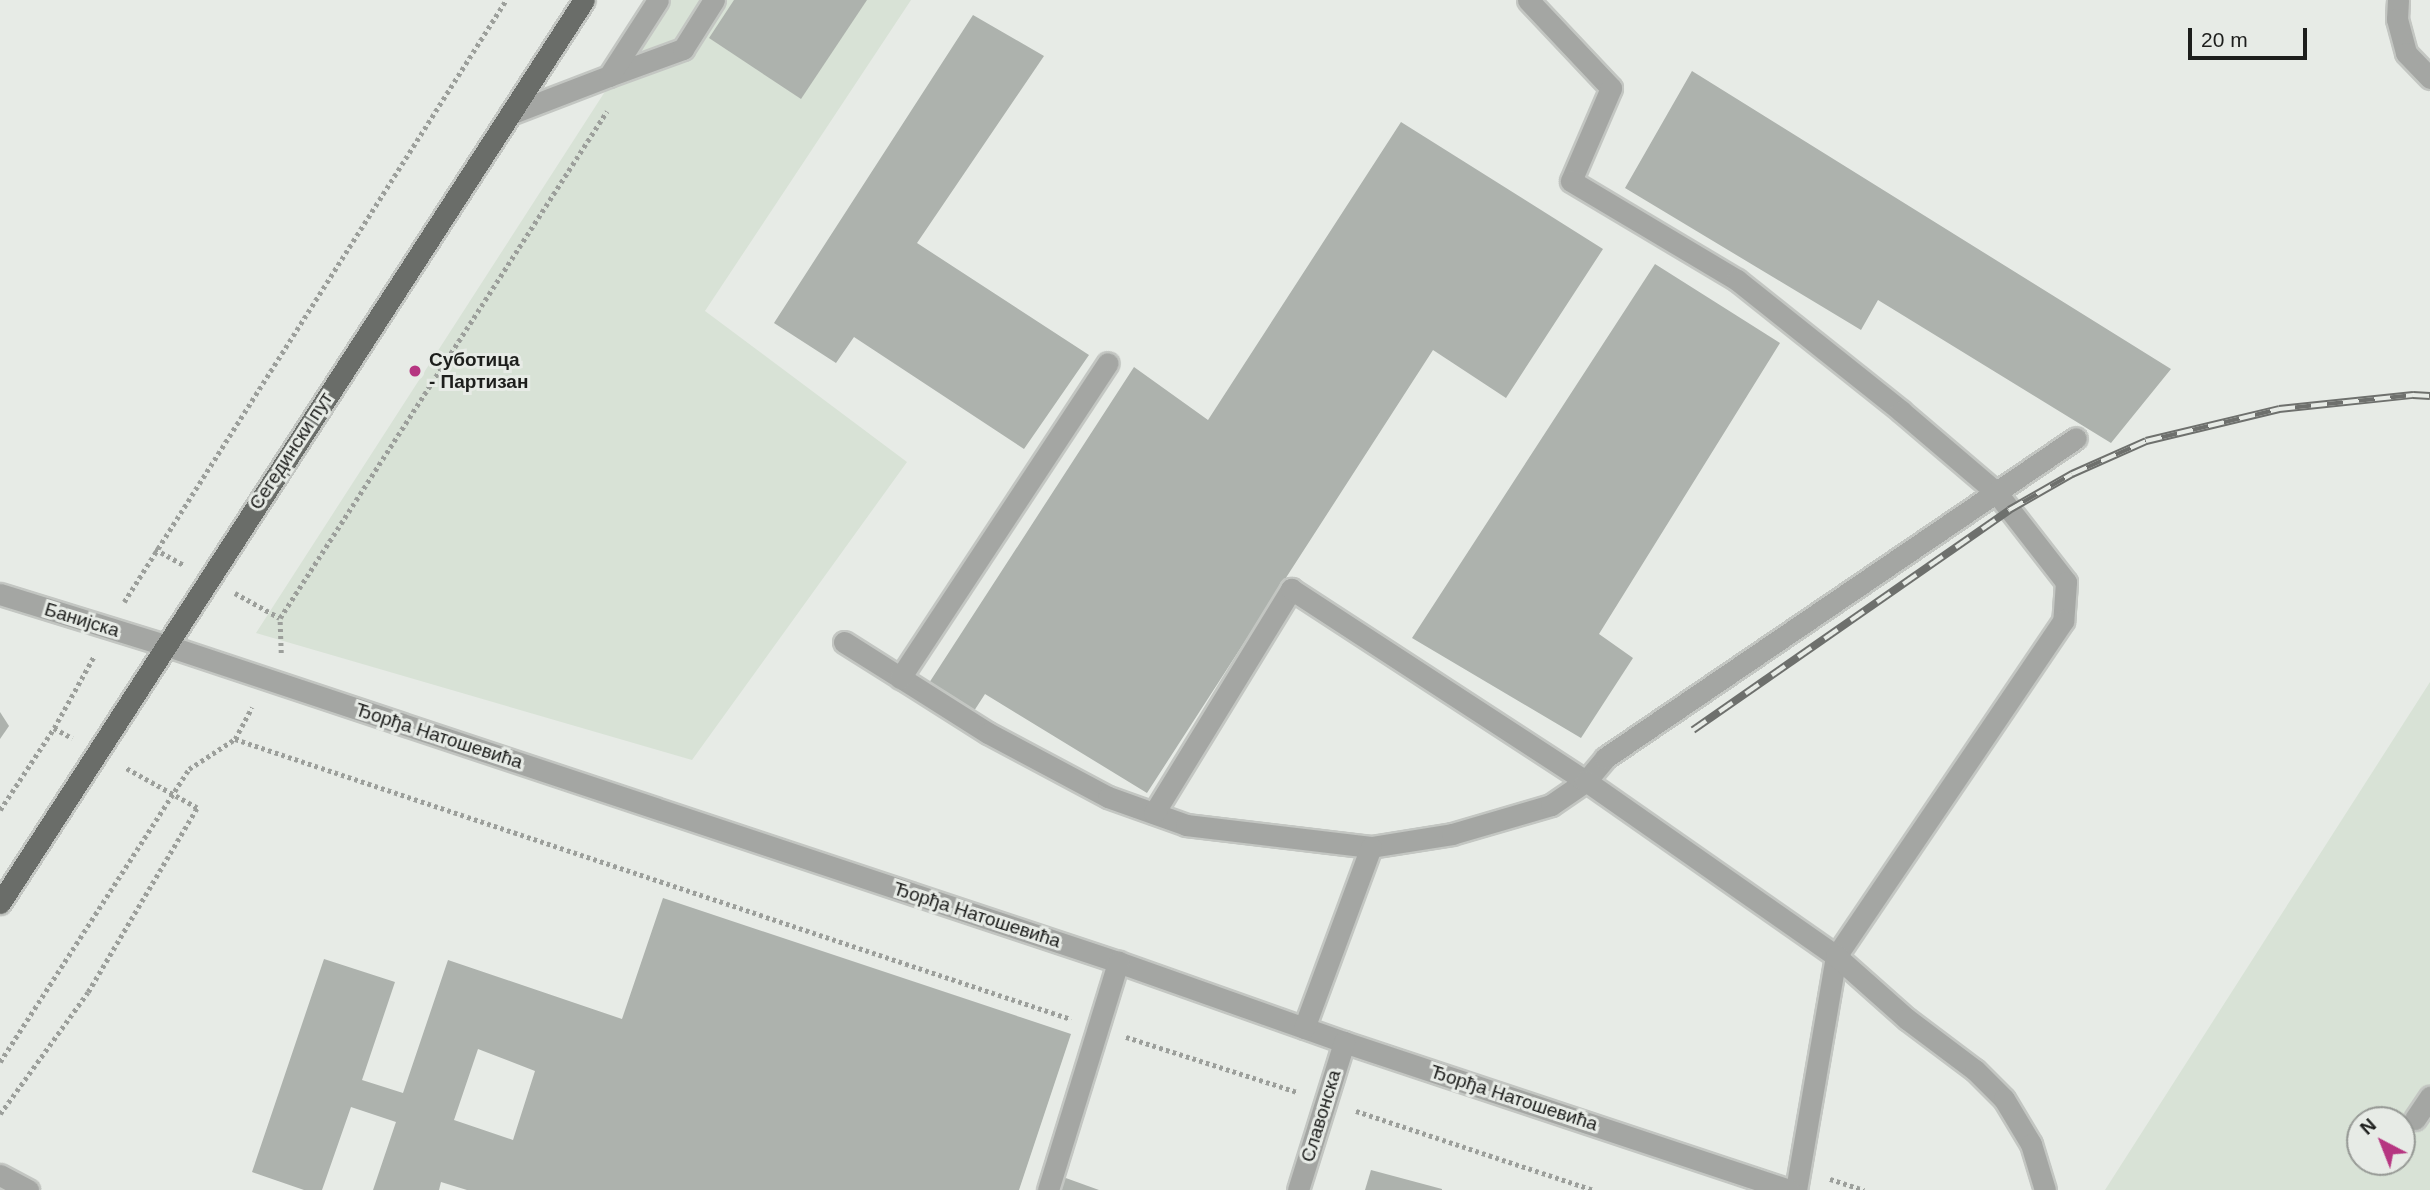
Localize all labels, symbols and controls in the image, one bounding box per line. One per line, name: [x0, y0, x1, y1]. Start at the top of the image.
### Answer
scale bar: [2192, 14, 2311, 58]
text: 20 m: [2201, 28, 2248, 51]
place label: Суботица - Партизан: [429, 349, 528, 393]
marker: Суботица - Партизан: [407, 363, 423, 379]
street label: Сегедински пут: [245, 388, 337, 514]
street label: Банијска: [42, 598, 122, 642]
street label: Ђорђа Натошевића: [352, 698, 526, 774]
street label: Ђорђа Натошевића: [890, 877, 1064, 953]
street label: Ђорђа Натошевића: [1427, 1060, 1601, 1136]
street label: Славонска: [1296, 1067, 1346, 1165]
north arrow: [2346, 1106, 2416, 1176]
text: N: [2356, 1114, 2380, 1139]

